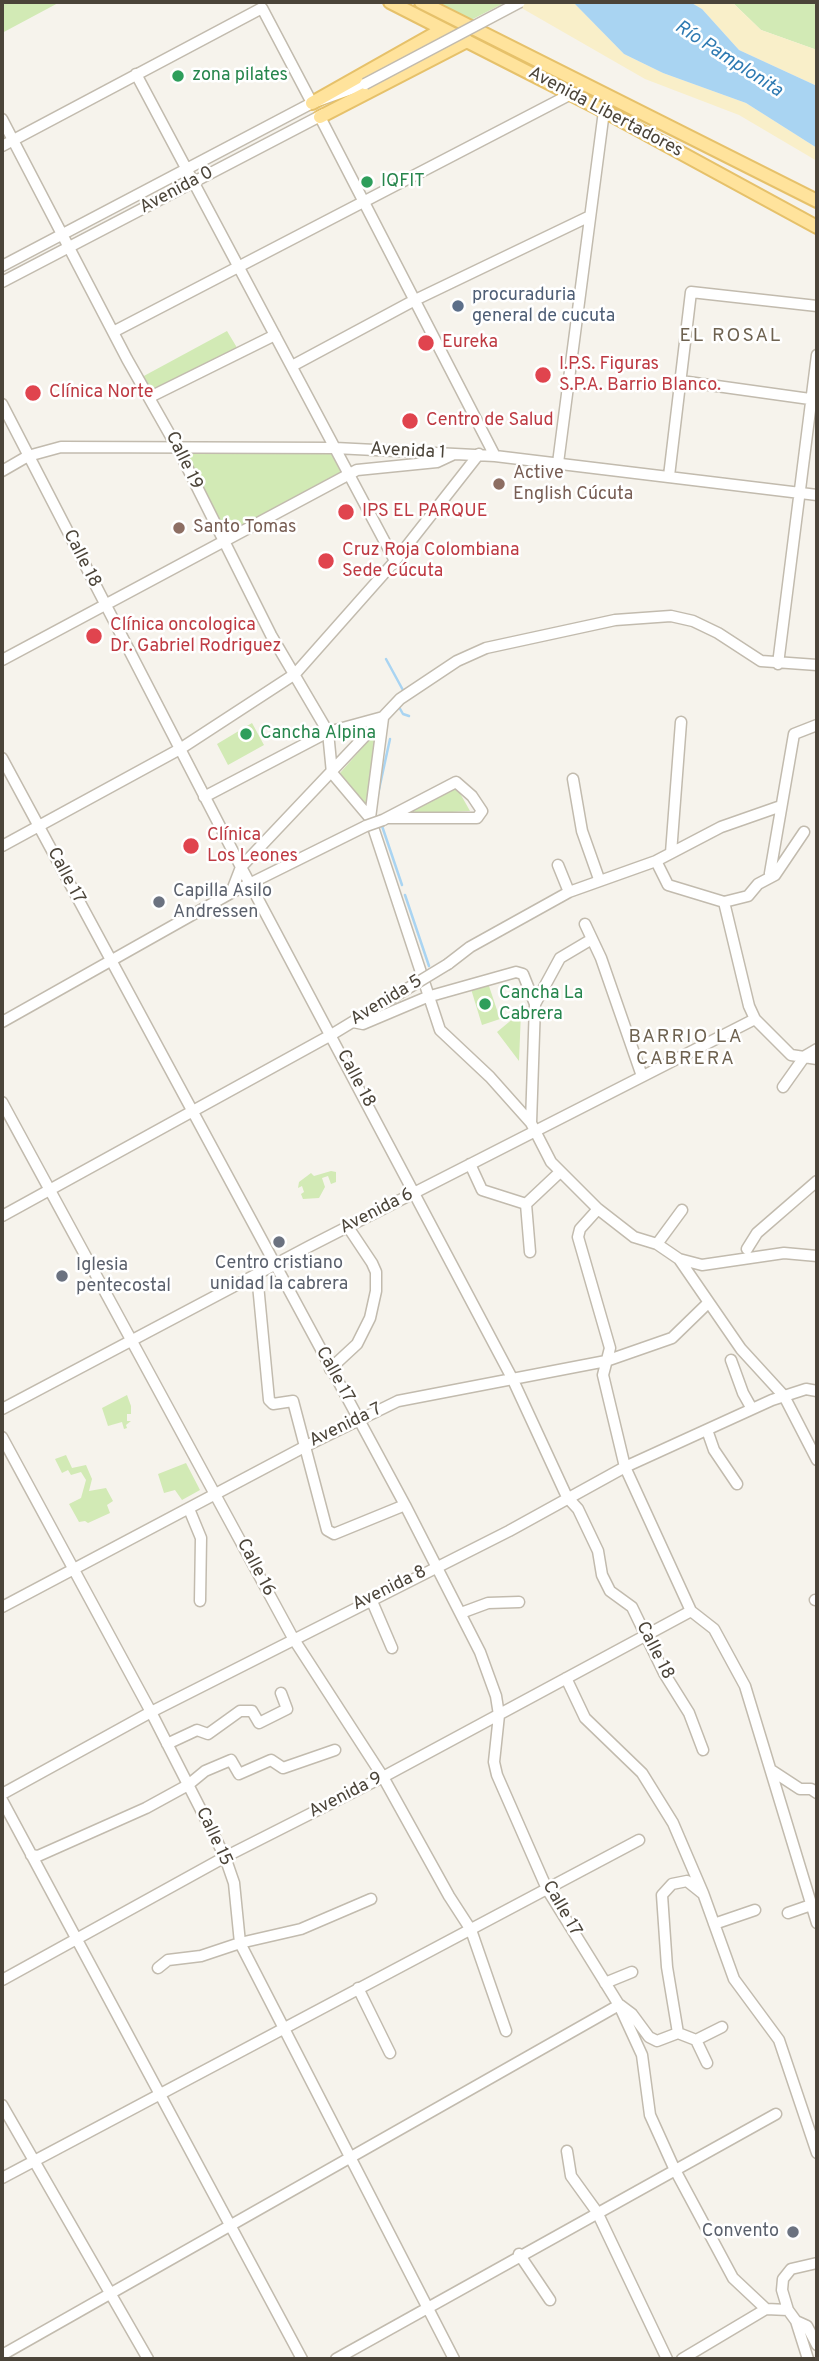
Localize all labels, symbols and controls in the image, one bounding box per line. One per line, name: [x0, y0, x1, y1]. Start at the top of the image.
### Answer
water label: Río Pamplonita: [670, 17, 786, 103]
street label: Avenida Libertadores: [524, 63, 686, 163]
place label: zona pilates: [192, 65, 288, 87]
marker: zona pilates: [170, 68, 186, 84]
street label: Avenida 0: [136, 163, 218, 219]
place label: IQFIT: [381, 171, 425, 193]
marker: IQFIT: [359, 174, 375, 190]
place label: procuraduria general de cucuta: [472, 285, 615, 328]
marker: procuraduria general de cucuta: [450, 298, 466, 314]
district label: EL ROSAL: [681, 326, 781, 348]
place label: Eureka: [442, 332, 498, 354]
marker: Eureka: [416, 333, 436, 353]
place label: I.P.S. Figuras S.P.A. Barrio Blanco.: [559, 354, 721, 396]
marker: I.P.S. Figuras S.P.A. Barrio Blanco.: [533, 365, 553, 385]
place label: Clínica Norte: [49, 382, 153, 404]
marker: Clínica Norte: [23, 383, 43, 403]
place label: Centro de Salud: [426, 410, 554, 432]
marker: Centro de Salud: [400, 411, 420, 431]
street label: Calle 19: [160, 428, 206, 494]
street label: Avenida 1: [370, 439, 446, 465]
place label: Active English Cúcuta: [513, 463, 633, 505]
marker: Active English Cúcuta: [491, 476, 507, 492]
place label: IPS EL PARQUE: [362, 501, 487, 523]
marker: IPS EL PARQUE: [336, 502, 356, 522]
place label: Santo Tomas: [193, 517, 296, 539]
marker: Santo Tomas: [171, 520, 187, 536]
street label: Calle 18: [57, 526, 105, 592]
place label: Cruz Roja Colombiana Sede Cúcuta: [342, 540, 520, 582]
marker: Cruz Roja Colombiana Sede Cúcuta: [316, 551, 336, 571]
place label: Clínica oncologica Dr. Gabriel Rodriguez: [110, 615, 281, 658]
marker: Clínica oncologica Dr. Gabriel Rodriguez: [84, 626, 104, 646]
place label: Cancha Alpina: [260, 723, 376, 745]
marker: Cancha Alpina: [238, 726, 254, 742]
place label: Clínica Los Leones: [207, 825, 298, 868]
marker: Clínica Los Leones: [181, 836, 201, 856]
street label: Calle 17: [41, 844, 89, 908]
place label: Capilla Asilo Andressen: [173, 881, 272, 924]
marker: Capilla Asilo Andressen: [151, 894, 167, 910]
street label: Avenida 5: [347, 971, 427, 1031]
place label: Cancha La Cabrera: [499, 983, 583, 1026]
marker: Cancha La Cabrera: [477, 996, 493, 1012]
district label: BARRIO LA CABRERA: [630, 1027, 742, 1071]
street label: Calle 18: [331, 1046, 379, 1112]
street label: Avenida 6: [337, 1184, 417, 1240]
marker: Centro cristiano unidad la cabrera: [271, 1234, 287, 1250]
place label: Centro cristiano unidad la cabrera: [210, 1253, 348, 1296]
place label: Iglesia pentecostal: [76, 1255, 171, 1298]
marker: Iglesia pentecostal: [54, 1268, 70, 1284]
street label: Calle 17: [310, 1343, 358, 1407]
street label: Avenida 7: [306, 1399, 386, 1453]
street label: Calle 16: [231, 1536, 279, 1600]
street label: Avenida 8: [349, 1562, 431, 1616]
street label: Calle 18: [630, 1618, 678, 1684]
street label: Avenida 9: [306, 1768, 386, 1824]
street label: Calle 15: [190, 1804, 236, 1870]
street label: Calle 17: [537, 1877, 585, 1941]
place label: Convento: [702, 2221, 779, 2243]
marker: Convento: [785, 2224, 801, 2240]

